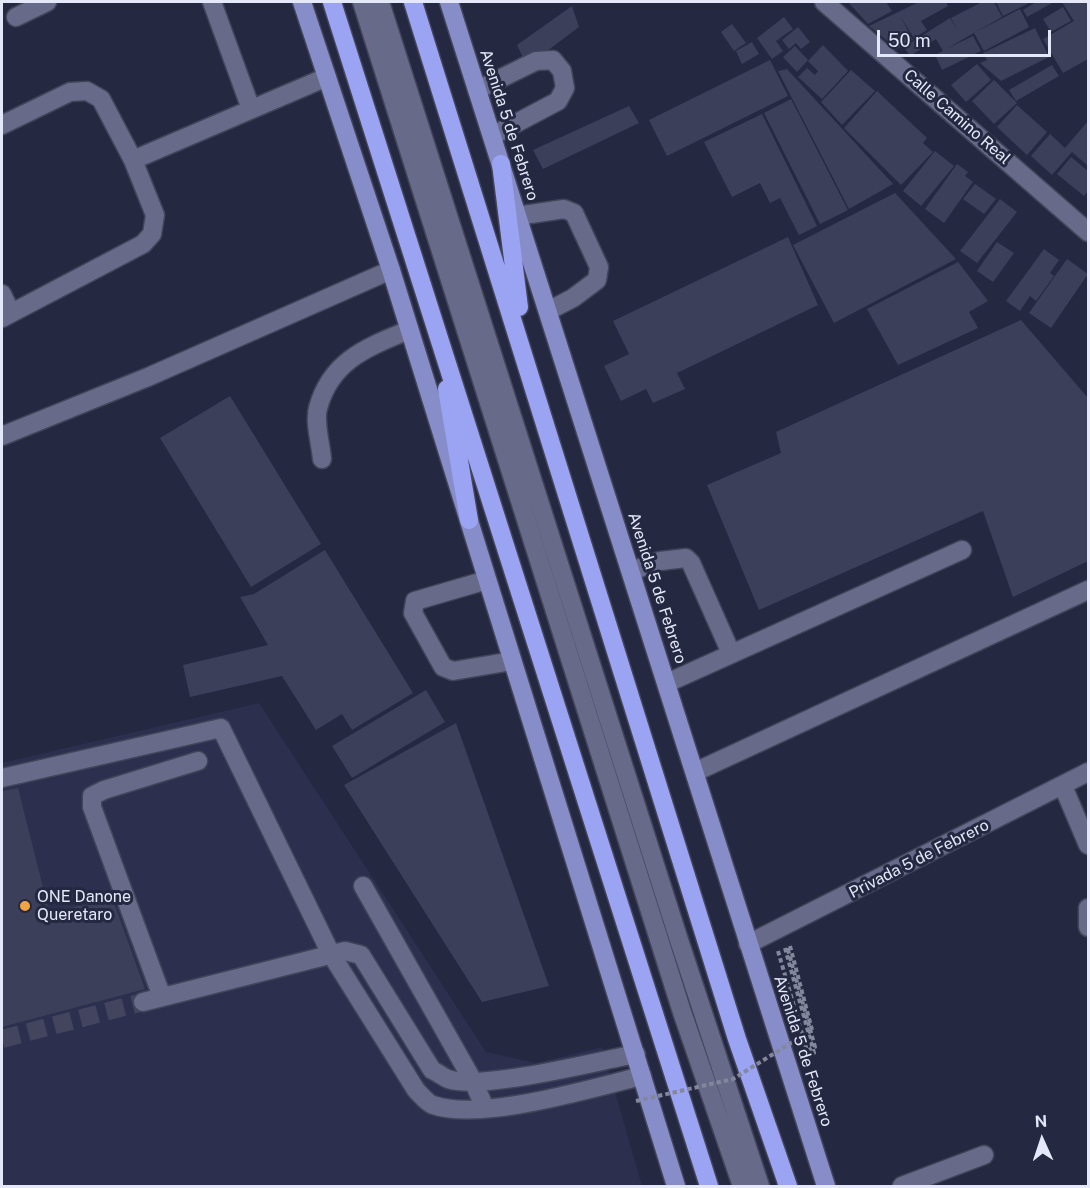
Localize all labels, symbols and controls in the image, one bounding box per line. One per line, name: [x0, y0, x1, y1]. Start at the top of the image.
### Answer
scale bar: [880, 18, 1054, 56]
text: 50 m: [888, 30, 931, 51]
street label: Avenida 5 de Febrero: [476, 47, 542, 203]
street label: Calle Camino Real: [900, 66, 1014, 168]
street label: Avenida 5 de Febrero: [624, 510, 690, 666]
street label: Privada 5 de Febrero: [846, 815, 992, 903]
place label: ONE Danone Queretaro: [37, 887, 131, 925]
marker: ONE Danone Queretaro: [18, 899, 32, 913]
street label: Avenida 5 de Febrero: [770, 973, 836, 1129]
north arrow: [1012, 1110, 1072, 1170]
text: N: [1034, 1112, 1048, 1131]

